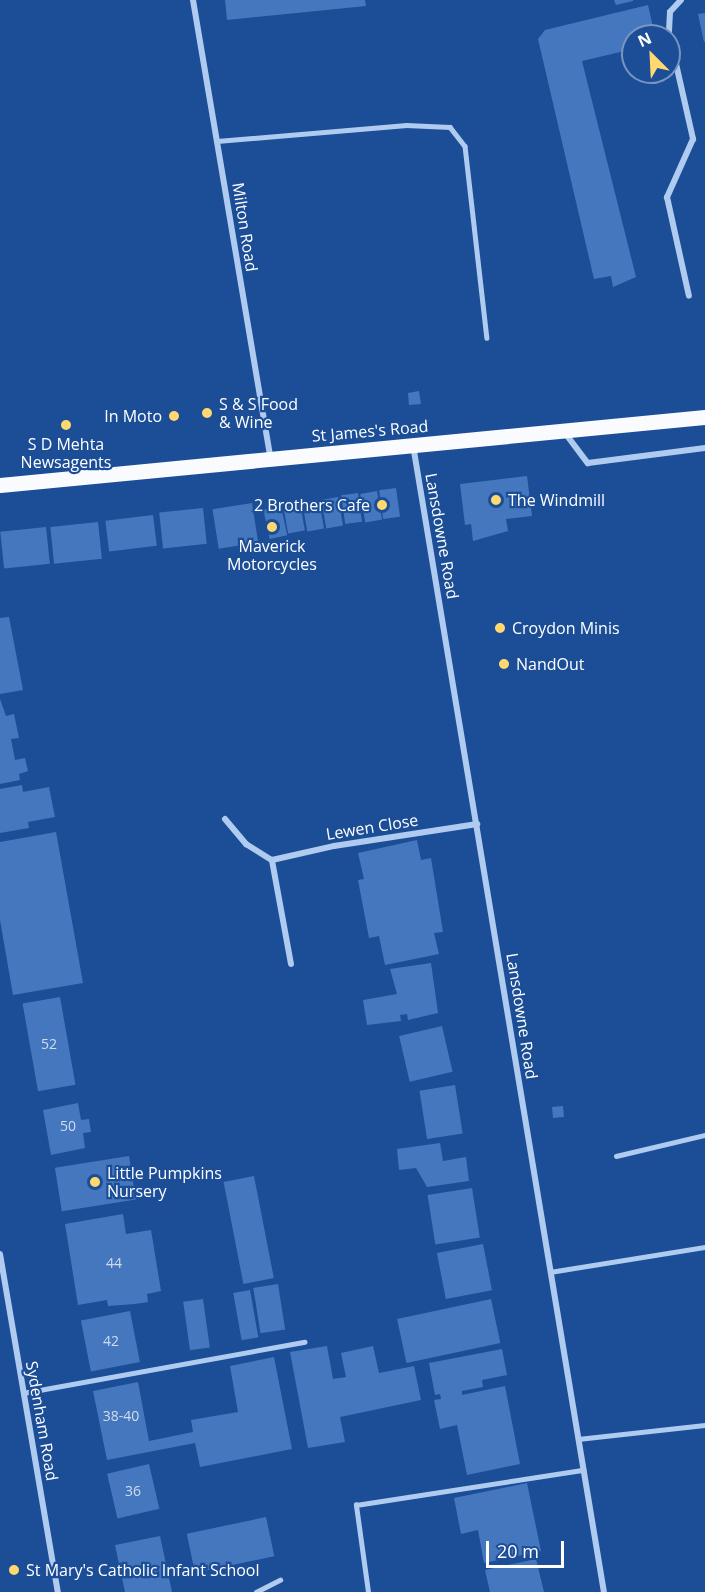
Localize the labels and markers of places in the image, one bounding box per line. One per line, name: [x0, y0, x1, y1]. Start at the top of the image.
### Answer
place label: S & S Food & Wine: [219, 394, 298, 432]
place label: In Moto: [104, 406, 162, 426]
marker: S & S Food & Wine: [200, 406, 214, 420]
marker: In Moto: [167, 409, 181, 423]
marker: S D Mehta Newsagents: [59, 418, 73, 432]
place label: S D Mehta Newsagents: [21, 434, 111, 472]
place label: The Windmill: [508, 490, 605, 510]
marker: The Windmill: [489, 493, 503, 507]
place label: 2 Brothers Cafe: [254, 495, 370, 515]
marker: 2 Brothers Cafe: [375, 498, 389, 512]
marker: Maverick Motorcycles: [265, 520, 279, 534]
place label: Maverick Motorcycles: [227, 536, 317, 574]
place label: Croydon Minis: [512, 618, 620, 638]
marker: Croydon Minis: [493, 621, 507, 635]
place label: NandOut: [516, 654, 584, 674]
marker: NandOut: [497, 657, 511, 671]
place label: Little Pumpkins Nursery: [107, 1163, 222, 1201]
marker: Little Pumpkins Nursery: [88, 1175, 102, 1189]
place label: St Mary's Catholic Infant School: [26, 1560, 260, 1580]
marker: St Mary's Catholic Infant School: [7, 1563, 21, 1577]

